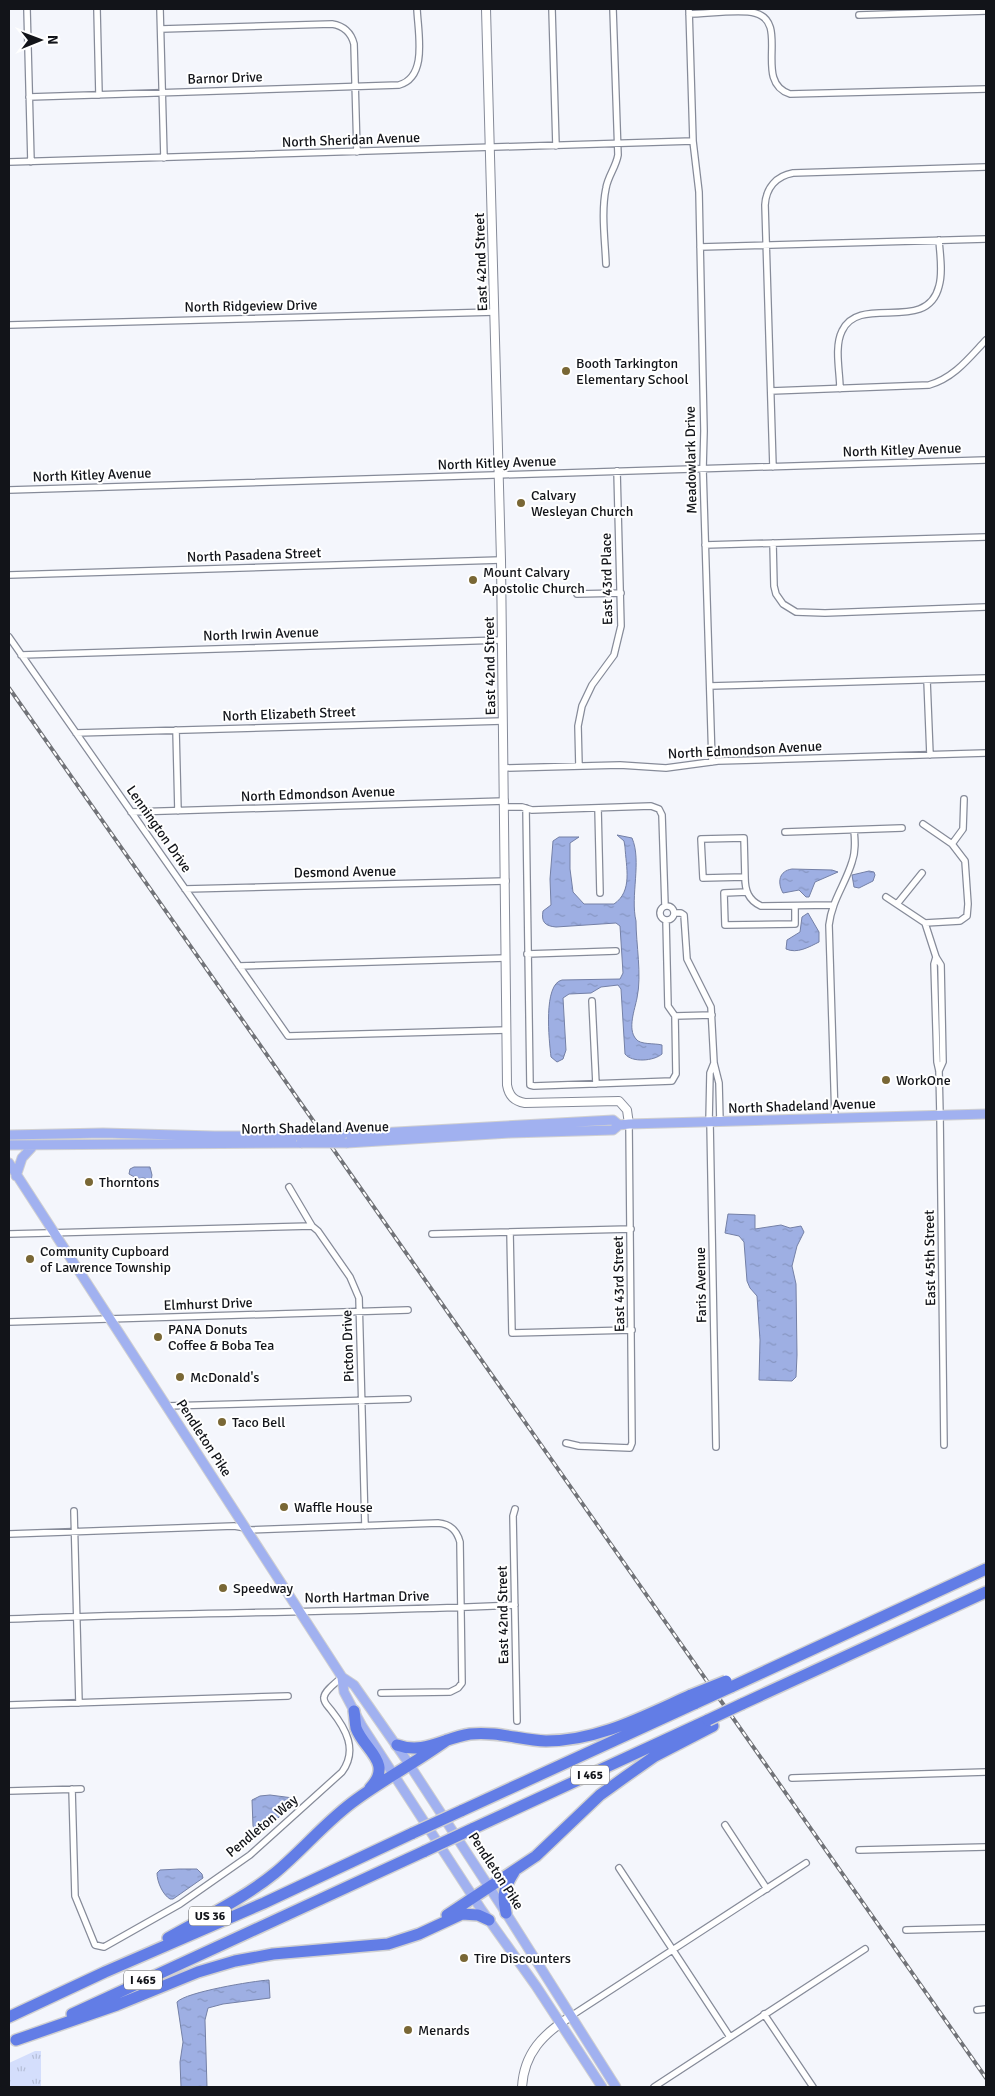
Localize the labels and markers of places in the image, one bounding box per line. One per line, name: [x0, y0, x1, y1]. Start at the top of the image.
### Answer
place label: Booth Tarkington Elementary School: [576, 355, 689, 388]
marker: Booth Tarkington Elementary School: [560, 365, 572, 377]
place label: Calvary Wesleyan Church: [531, 487, 633, 520]
marker: Calvary Wesleyan Church: [515, 497, 527, 509]
place label: Mount Calvary Apostolic Church: [483, 564, 585, 597]
marker: Mount Calvary Apostolic Church: [467, 574, 479, 586]
place label: WorkOne: [896, 1072, 951, 1089]
marker: WorkOne: [880, 1074, 892, 1086]
place label: Thorntons: [99, 1174, 159, 1191]
marker: Thorntons: [83, 1176, 95, 1188]
place label: Community Cupboard of Lawrence Township: [40, 1243, 171, 1276]
marker: Community Cupboard of Lawrence Township: [24, 1253, 36, 1265]
place label: PANA Donuts Coffee & Boba Tea: [168, 1321, 274, 1354]
marker: PANA Donuts Coffee & Boba Tea: [152, 1331, 164, 1343]
place label: McDonald's: [190, 1369, 259, 1386]
marker: McDonald's: [174, 1371, 186, 1383]
place label: Taco Bell: [232, 1414, 285, 1431]
marker: Taco Bell: [216, 1416, 228, 1428]
place label: Waffle House: [294, 1499, 373, 1516]
marker: Waffle House: [278, 1501, 290, 1513]
place label: Speedway: [233, 1580, 294, 1597]
marker: Speedway: [217, 1582, 229, 1594]
place label: Tire Discounters: [474, 1950, 571, 1967]
marker: Tire Discounters: [458, 1952, 470, 1964]
place label: Menards: [418, 2022, 470, 2039]
marker: Menards: [402, 2024, 414, 2036]

